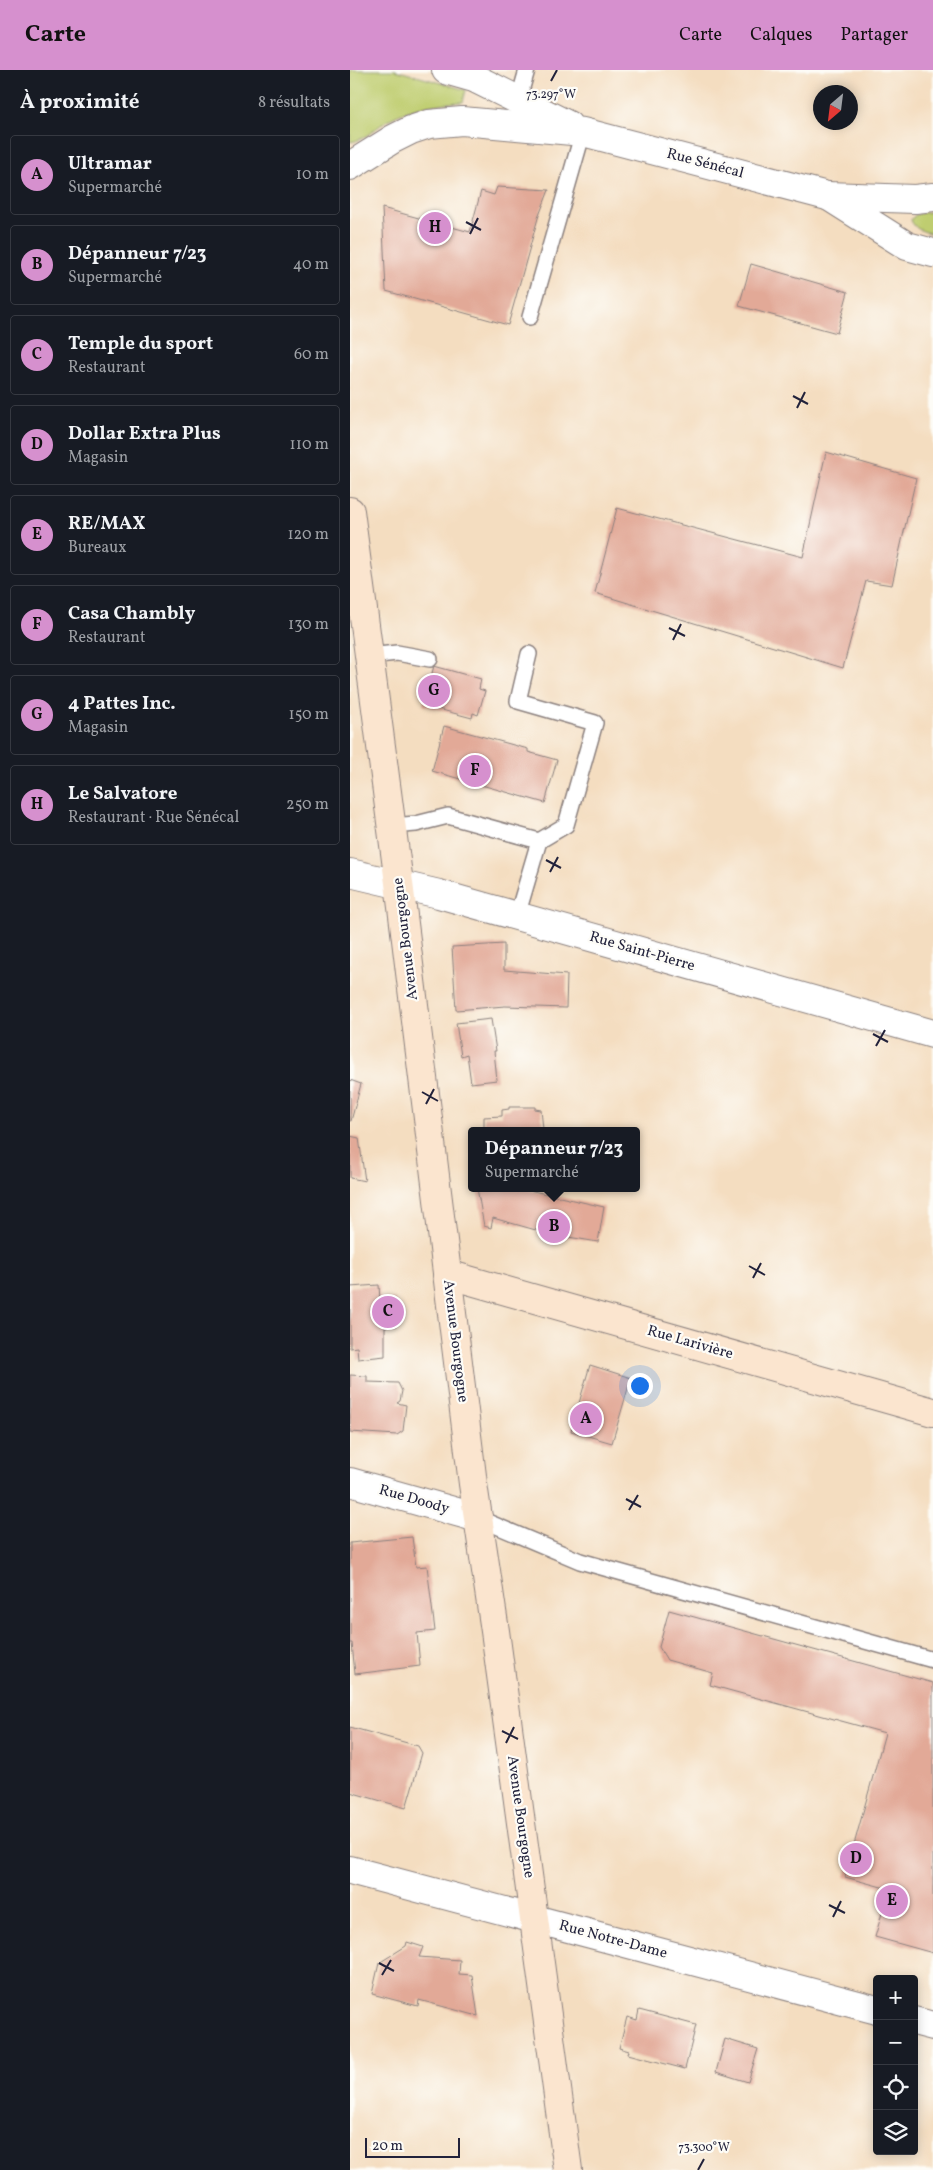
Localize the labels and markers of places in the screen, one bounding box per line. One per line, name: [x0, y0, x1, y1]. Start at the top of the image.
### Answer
pin: H: [419, 209, 451, 247]
pin: G: [418, 672, 450, 710]
pin: F: [459, 752, 491, 790]
pin: B: [538, 1208, 570, 1246]
pin: C: [372, 1293, 404, 1331]
pin: A: [570, 1400, 602, 1438]
pin: D: [840, 1840, 872, 1878]
pin: E: [876, 1882, 908, 1920]

